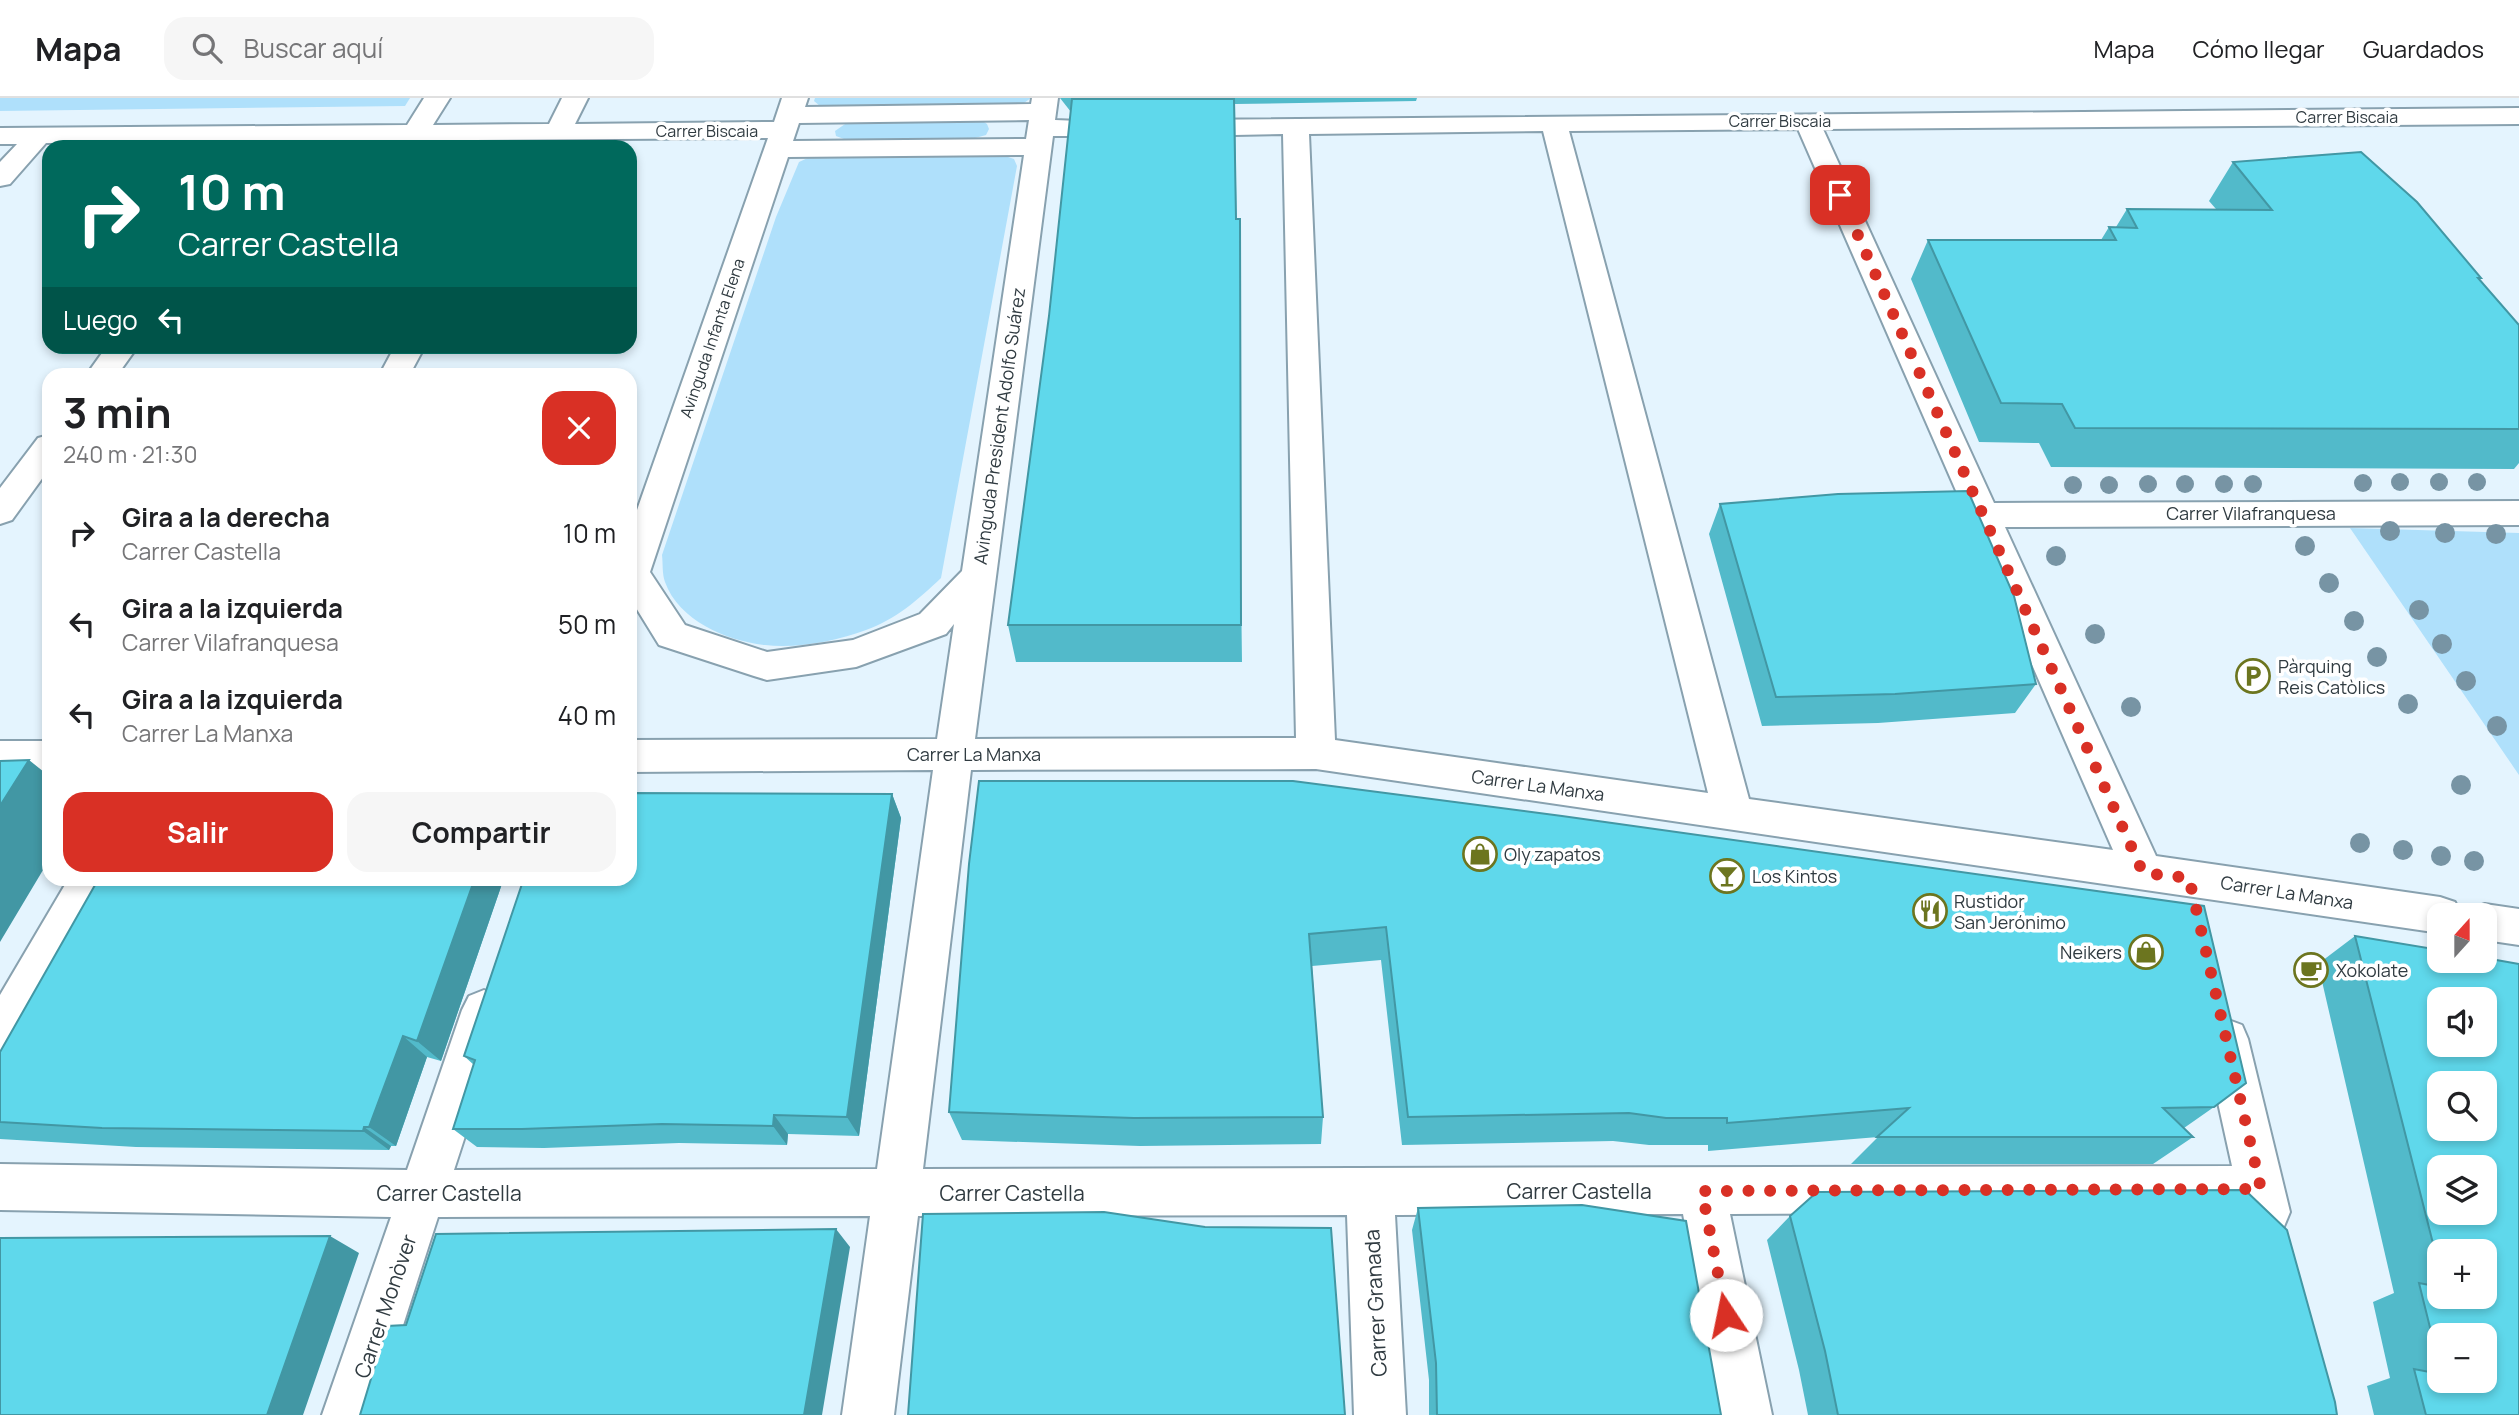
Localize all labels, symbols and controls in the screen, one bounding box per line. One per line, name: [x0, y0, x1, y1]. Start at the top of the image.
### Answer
search box: [164, 17, 654, 80]
text: Mapa: [35, 26, 122, 71]
icon: search: [188, 29, 226, 67]
text: Buscar aquí: [244, 30, 383, 66]
text: Mapa: [2094, 32, 2155, 65]
text: Cómo llegar: [2193, 32, 2325, 65]
text: Guardados: [2363, 32, 2484, 65]
street label: Carrer Biscaia: [2296, 106, 2398, 128]
street label: Carrer Biscaia: [1729, 110, 1831, 132]
street label: Carrer Biscaia: [656, 120, 758, 142]
text: 10 m: [178, 158, 286, 225]
pin: [1810, 165, 1870, 225]
icon: right: [63, 168, 154, 259]
icon: arrive: [1821, 176, 1859, 214]
text: Carrer Castella: [178, 222, 399, 266]
street label: Avinguda Infanta Elena: [674, 255, 750, 421]
street label: Avinguda President Adolfo Suárez: [968, 286, 1030, 566]
icon: left: [152, 301, 190, 339]
text: Luego: [63, 302, 138, 338]
text: 3 min: [63, 383, 172, 441]
button: close: [542, 391, 616, 465]
text: 240 m · 21:30: [63, 438, 197, 470]
text: Gira a la derecha: [122, 499, 330, 535]
street label: Carrer Vilafranquesa: [2166, 501, 2336, 525]
icon: right: [63, 514, 101, 552]
text: 10 m: [563, 515, 616, 551]
text: Carrer Castella: [122, 535, 281, 567]
text: Gira a la izquierda: [122, 590, 343, 626]
icon: left: [63, 605, 101, 643]
text: 50 m: [558, 606, 616, 642]
text: Carrer Vilafranquesa: [122, 626, 339, 658]
place label: Pàrquing Reis Catòlics: [2278, 654, 2385, 699]
parking icon: Pàrquing Reis Catòlics: [2234, 657, 2272, 695]
text: Gira a la izquierda: [122, 681, 343, 717]
icon: left: [63, 696, 101, 734]
text: 40 m: [558, 697, 616, 733]
text: Carrer La Manxa: [122, 717, 293, 749]
street label: Carrer La Manxa: [907, 742, 1041, 766]
street label: Carrer La Manxa: [1470, 764, 1606, 806]
button: Salir: [63, 792, 333, 872]
button: Compartir: [347, 792, 616, 872]
shop icon: Oly zapatos: [1461, 835, 1499, 873]
place label: Oly zapatos: [1504, 842, 1601, 866]
bar icon: Los Kintos: [1708, 857, 1746, 895]
place label: Los Kintos: [1752, 864, 1837, 888]
street label: Carrer La Manxa: [2219, 870, 2355, 914]
place label: Rustidor San Jerónimo: [1954, 889, 2066, 934]
restaurant icon: Rustidor San Jerónimo: [1911, 892, 1949, 930]
north arrow: [2427, 903, 2497, 973]
map controls: [2427, 903, 2497, 1393]
shop icon: Neikers: [2127, 933, 2165, 971]
place label: Neikers: [2060, 940, 2122, 964]
cafe icon: Xokolate: [2292, 951, 2330, 989]
place label: Xokolate: [2336, 958, 2408, 982]
button: sound: [2427, 987, 2497, 1057]
button: search: [2427, 1071, 2497, 1141]
button: layers: [2427, 1155, 2497, 1225]
street label: Carrer Castella: [1506, 1177, 1652, 1205]
street label: Carrer Castella: [376, 1179, 522, 1207]
street label: Carrer Castella: [939, 1179, 1085, 1207]
street label: Carrer Granada: [1357, 1229, 1393, 1377]
street label: Carrer Monòver: [347, 1230, 423, 1382]
button: +: [2427, 1239, 2497, 1309]
position arrow: [1689, 1278, 1763, 1352]
button: −: [2427, 1323, 2497, 1393]

